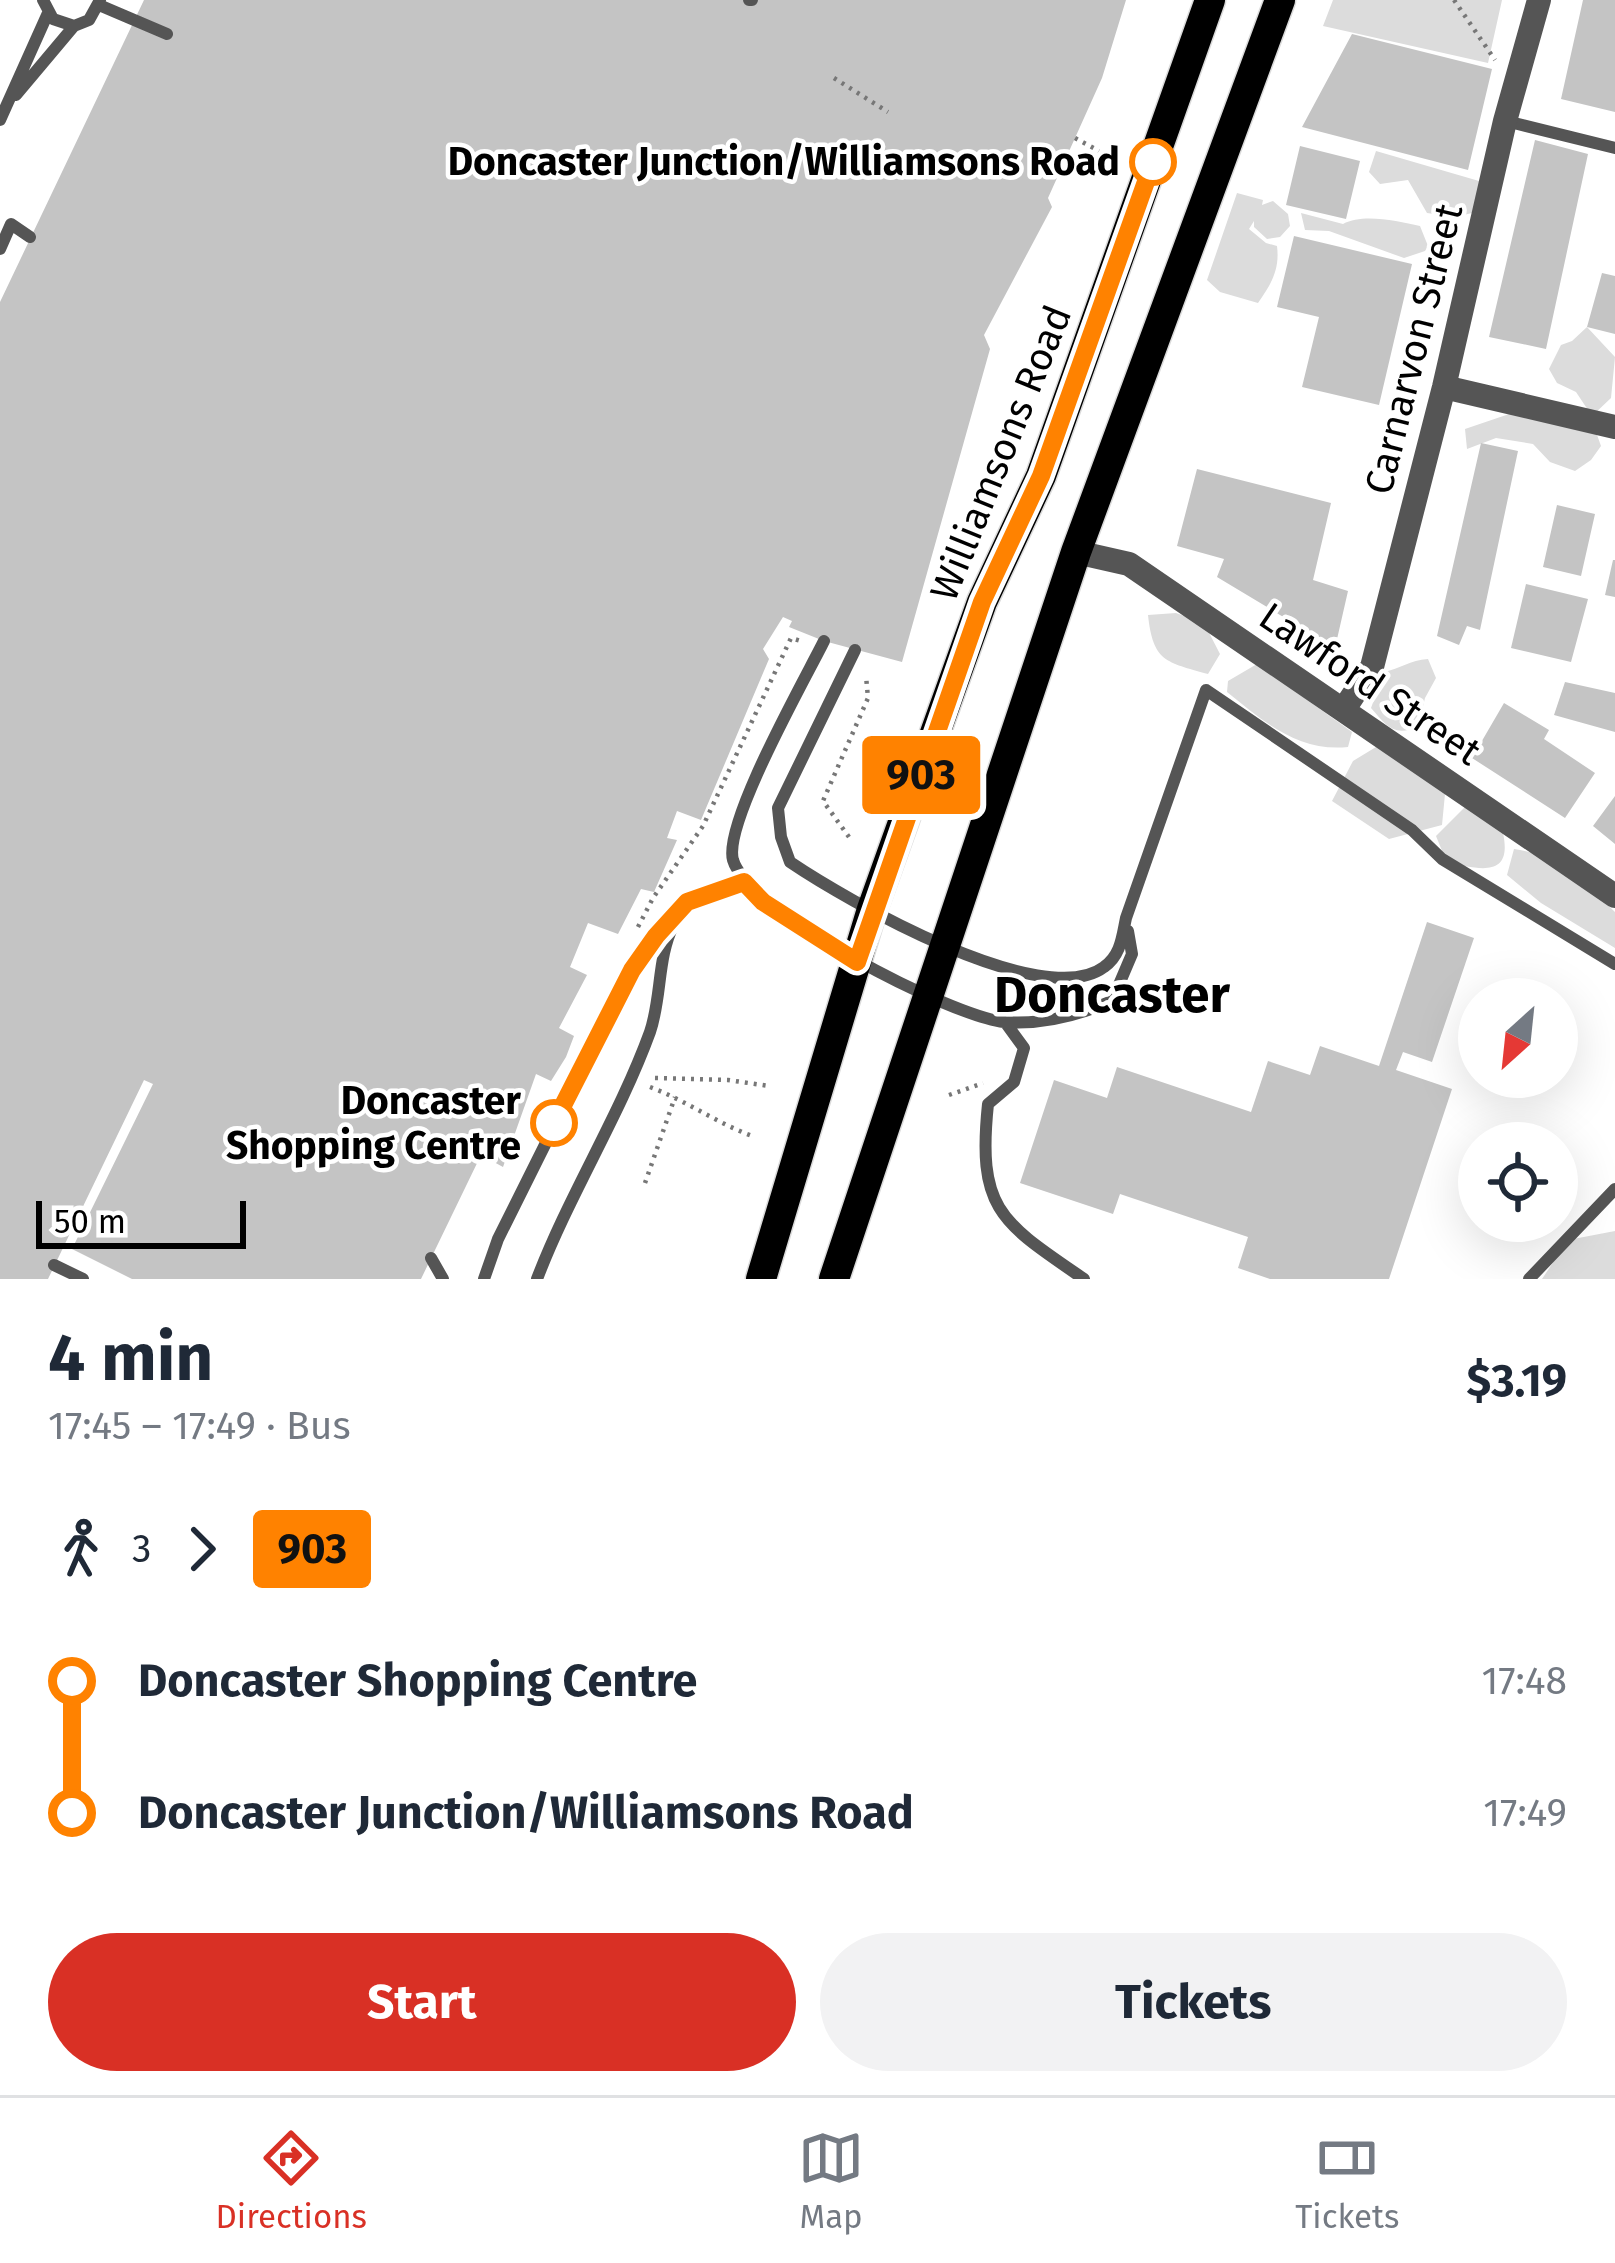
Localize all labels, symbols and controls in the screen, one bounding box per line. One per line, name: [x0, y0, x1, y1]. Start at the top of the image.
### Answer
place label: Doncaster Junction/Williamsons Road: [448, 139, 1120, 185]
marker: Doncaster Junction/Williamsons Road: [1131, 140, 1175, 184]
street label: Carnarvon Street: [1356, 198, 1473, 499]
street label: Williamsons Road: [921, 299, 1081, 607]
street label: Lawford Street: [1251, 593, 1490, 775]
line badge: 903: [852, 736, 990, 814]
text: 903: [886, 750, 956, 800]
district label: Doncaster: [994, 964, 1230, 1026]
north arrow: [1458, 978, 1578, 1098]
map controls: [1458, 978, 1578, 1242]
place label: Doncaster Shopping Centre: [226, 1078, 521, 1169]
marker: Doncaster Shopping Centre: [532, 1101, 576, 1145]
button: locate: [1458, 1122, 1578, 1242]
scale bar: [36, 1195, 246, 1248]
text: 50 m: [54, 1202, 126, 1242]
text: 4 min: [48, 1318, 213, 1397]
text: $3.19: [1467, 1354, 1567, 1408]
text: 17:45 – 17:49 · Bus: [48, 1403, 351, 1449]
icon: walk: [48, 1516, 114, 1582]
icon: forward: [169, 1516, 235, 1582]
text: 903: [277, 1524, 347, 1574]
text: 3: [132, 1526, 151, 1572]
text: Doncaster Shopping Centre: [138, 1654, 697, 1708]
text: 17:48: [1481, 1658, 1567, 1704]
text: Doncaster Junction/Williamsons Road: [138, 1786, 914, 1840]
text: 17:49: [1483, 1790, 1567, 1836]
button: Start: [48, 1933, 796, 2071]
button: Tickets: [820, 1933, 1567, 2071]
tab: Directions: [216, 2125, 367, 2237]
tab: Map: [798, 2125, 864, 2237]
tab: Tickets: [1295, 2125, 1399, 2237]

